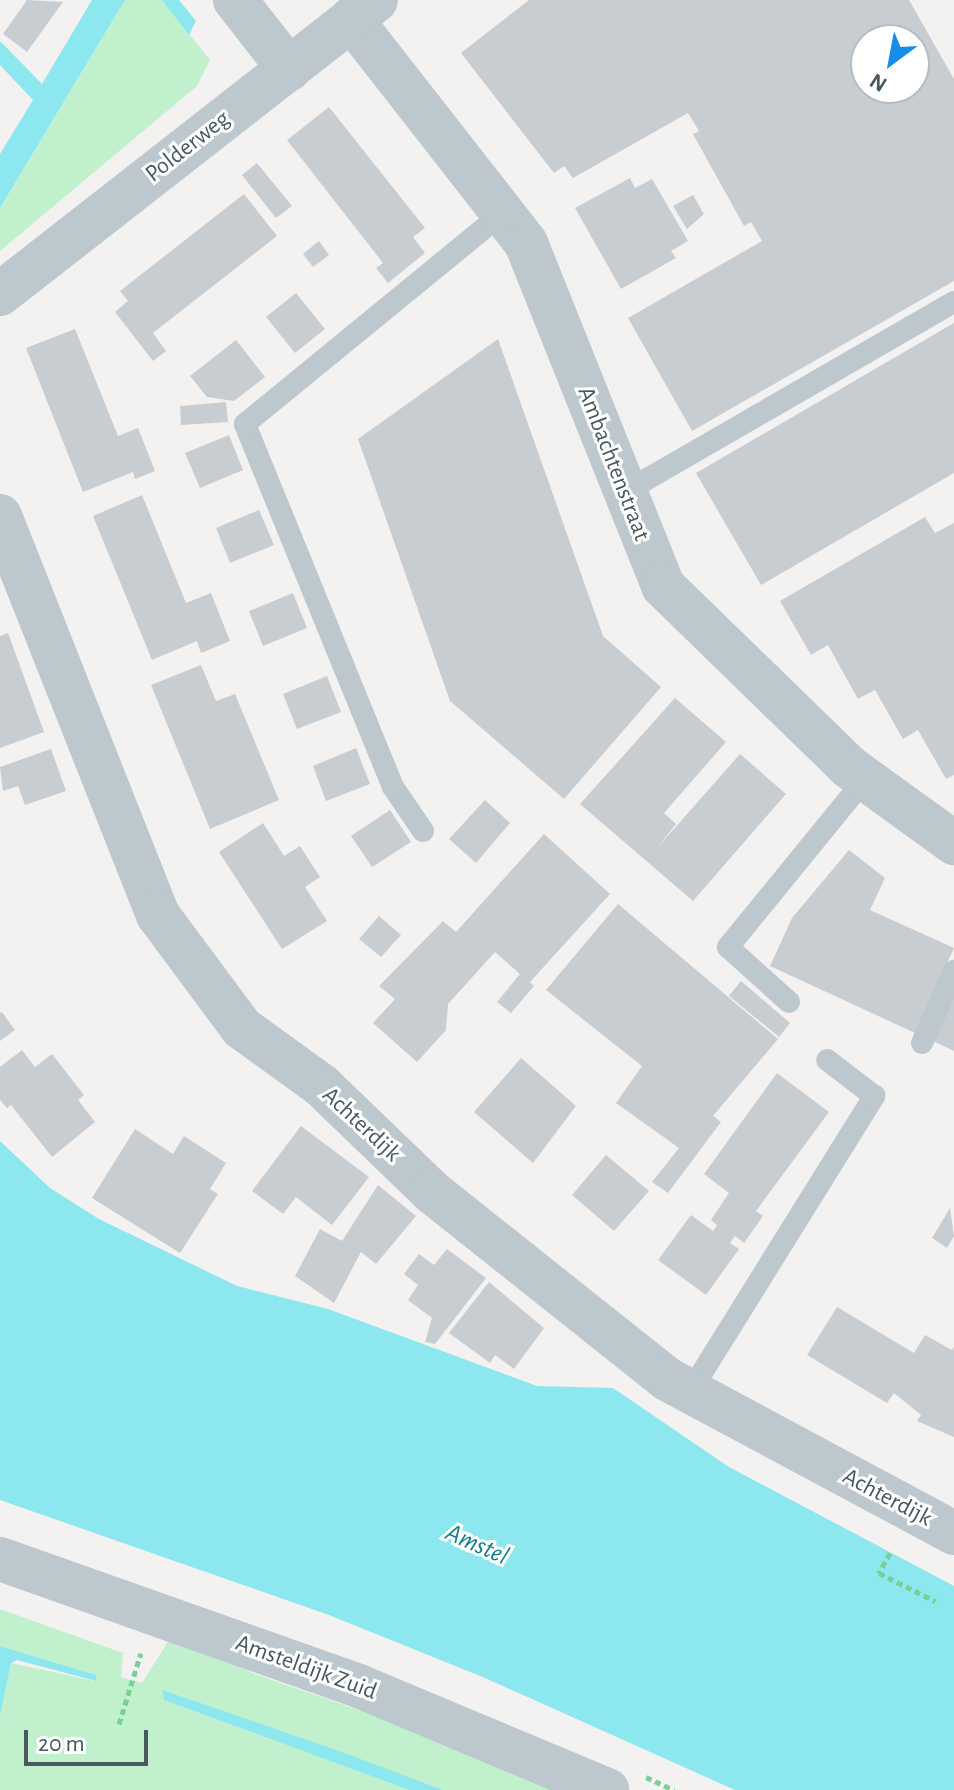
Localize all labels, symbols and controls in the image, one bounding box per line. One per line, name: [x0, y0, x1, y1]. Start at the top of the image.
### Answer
north arrow: [850, 24, 930, 104]
text: N: [866, 69, 891, 96]
street label: Polderweg: [140, 105, 236, 189]
street label: Ambachtenstraat: [570, 383, 656, 545]
street label: Achterdijk: [316, 1081, 406, 1169]
street label: Achterdijk: [837, 1463, 937, 1533]
water label: Amstel: [441, 1517, 513, 1573]
street label: Amsteldijk Zuid: [231, 1629, 381, 1707]
scale bar: [28, 1714, 152, 1764]
text: 20 m: [38, 1732, 85, 1756]

